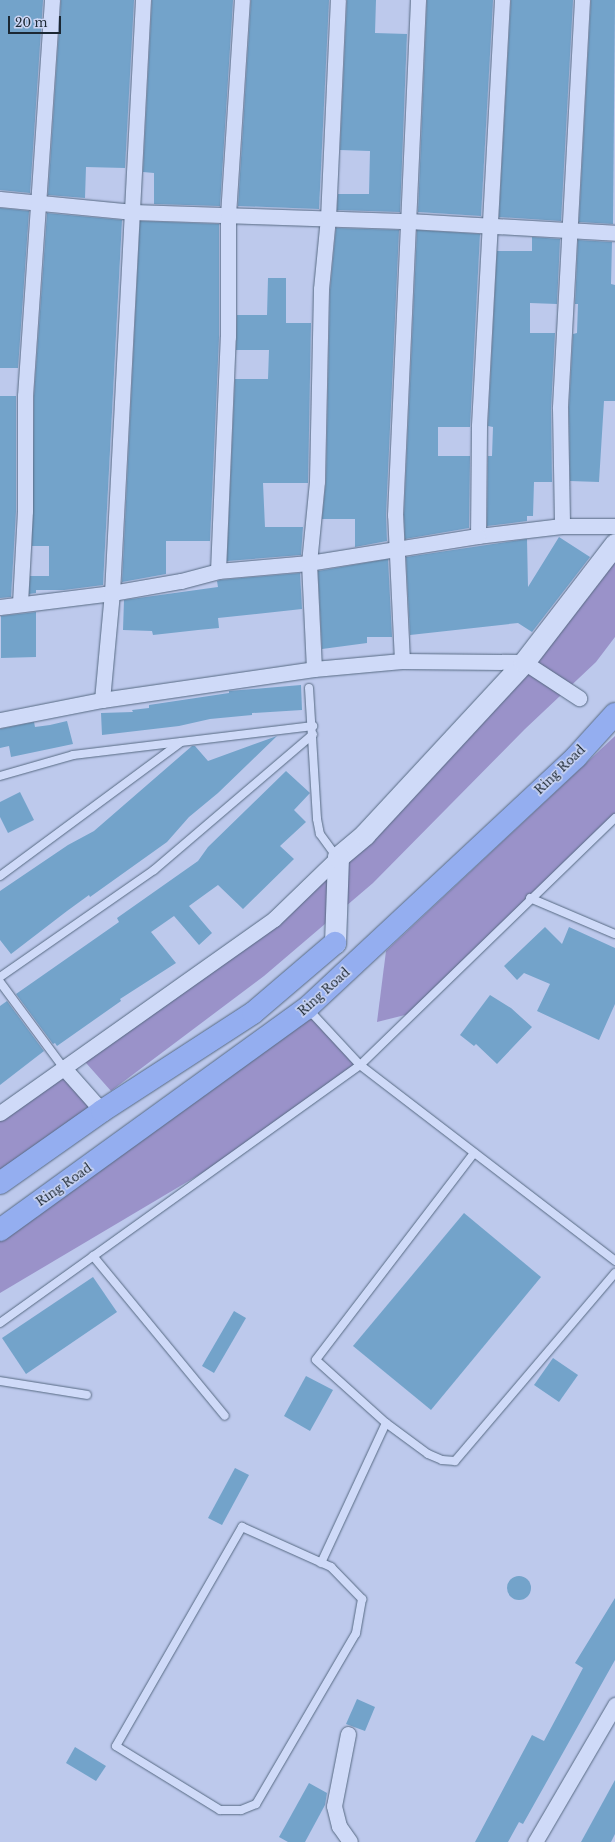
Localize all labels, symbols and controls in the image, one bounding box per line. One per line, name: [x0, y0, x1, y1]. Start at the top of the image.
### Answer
scale bar: [10, 8, 63, 34]
text: 20 m: [15, 15, 47, 30]
street label: Ring Road: [532, 742, 588, 798]
street label: Ring Road: [295, 965, 353, 1019]
street label: Ring Road: [34, 1161, 94, 1209]

